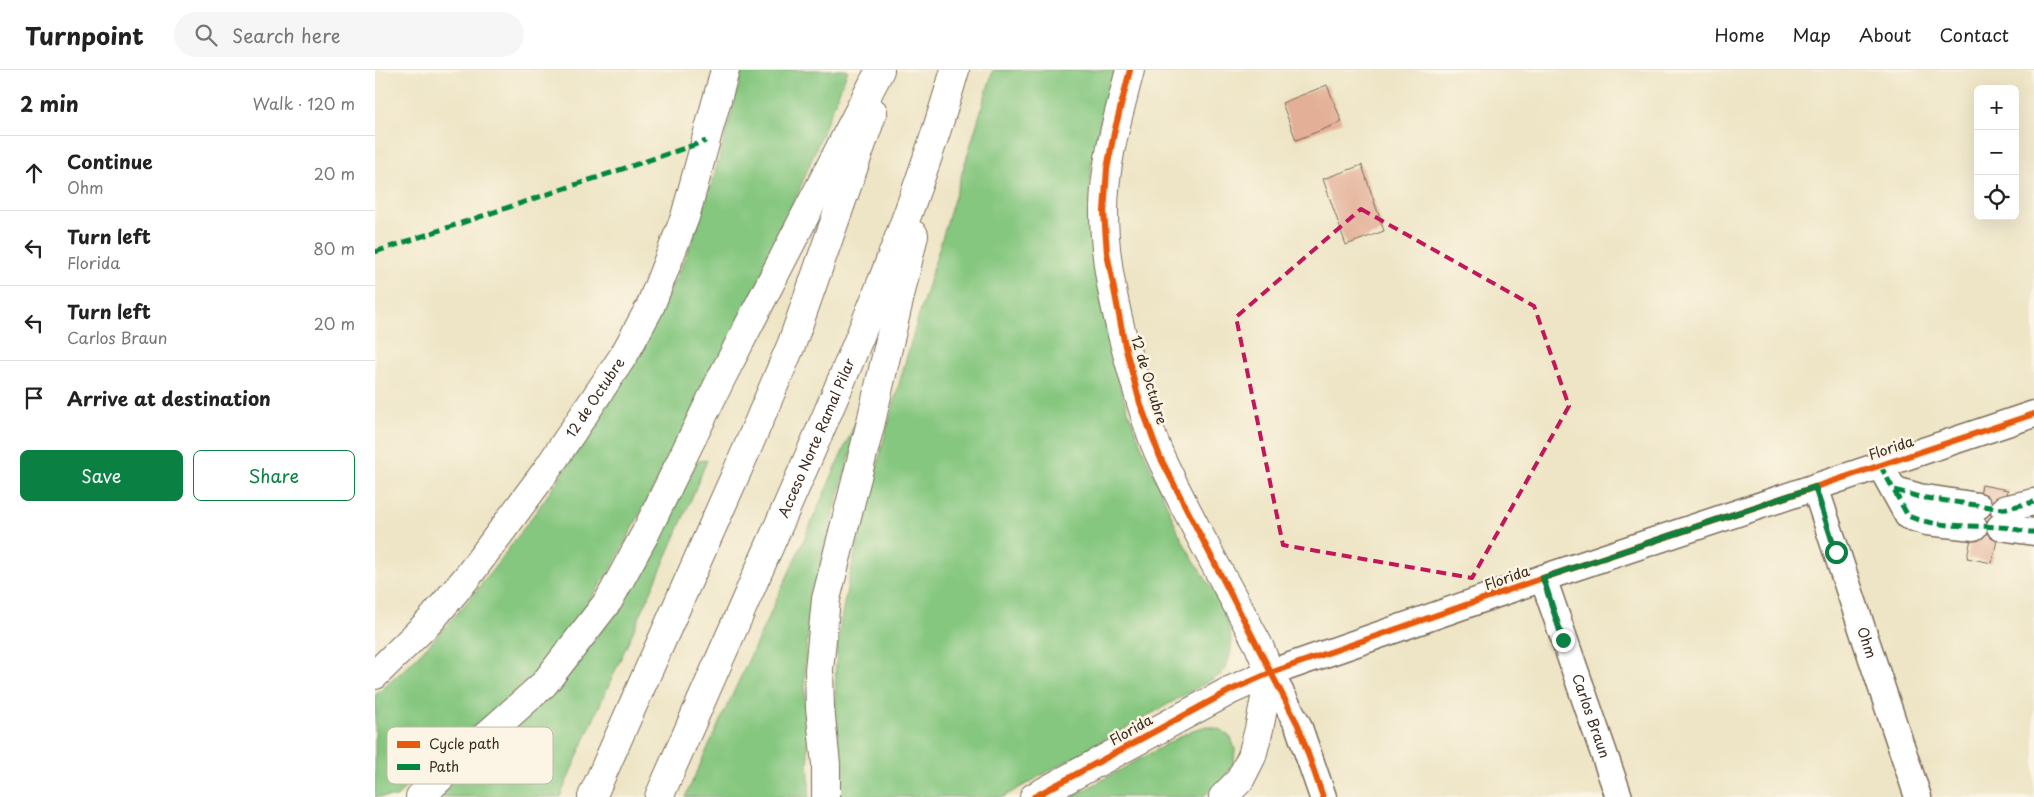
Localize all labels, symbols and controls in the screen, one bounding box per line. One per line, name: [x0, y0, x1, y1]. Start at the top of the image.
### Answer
search box: [174, 12, 524, 57]
text: Turnpoint: [25, 17, 144, 53]
icon: search: [192, 21, 220, 49]
text: Search here: [232, 21, 341, 49]
text: Home: [1714, 21, 1764, 48]
text: Map: [1792, 21, 1831, 48]
text: About: [1859, 21, 1911, 48]
text: Contact: [1939, 21, 2009, 48]
map controls: [1974, 85, 2019, 220]
button: +: [1974, 85, 2019, 130]
text: 2 min: [20, 87, 79, 119]
text: Walk · 120 m: [253, 91, 355, 115]
button: −: [1974, 130, 2019, 175]
text: Continue: [67, 147, 153, 175]
icon: ahead: [20, 159, 48, 187]
text: 20 m: [314, 161, 355, 185]
text: Ohm: [67, 175, 104, 199]
button: locate: [1974, 175, 2019, 220]
text: Turn left: [67, 222, 151, 250]
icon: left: [20, 234, 48, 262]
text: 80 m: [313, 236, 355, 260]
text: Florida: [67, 250, 120, 274]
text: Turn left: [67, 297, 151, 325]
icon: left: [20, 309, 48, 337]
text: 20 m: [314, 311, 355, 335]
text: Carlos Braun: [67, 325, 167, 349]
street label: 12 de Octubre: [1126, 333, 1173, 427]
street label: 12 de Octubre: [560, 353, 630, 442]
street label: Acceso Norte Ramal Pilar: [772, 354, 860, 521]
icon: arrive: [20, 384, 48, 412]
text: Arrive at destination: [67, 384, 271, 412]
street label: Florida: [1865, 430, 1916, 465]
button: Save: [20, 450, 183, 501]
button: Share: [193, 450, 355, 501]
route start: [1825, 541, 1848, 564]
street label: Florida: [1481, 560, 1532, 595]
street label: Ohm: [1852, 624, 1882, 661]
route end: [1552, 629, 1575, 652]
street label: Carlos Braun: [1567, 671, 1616, 761]
street label: Florida: [1105, 709, 1156, 750]
legend: [387, 727, 553, 784]
text: Cycle path: [429, 733, 500, 754]
text: Path: [429, 756, 459, 777]

